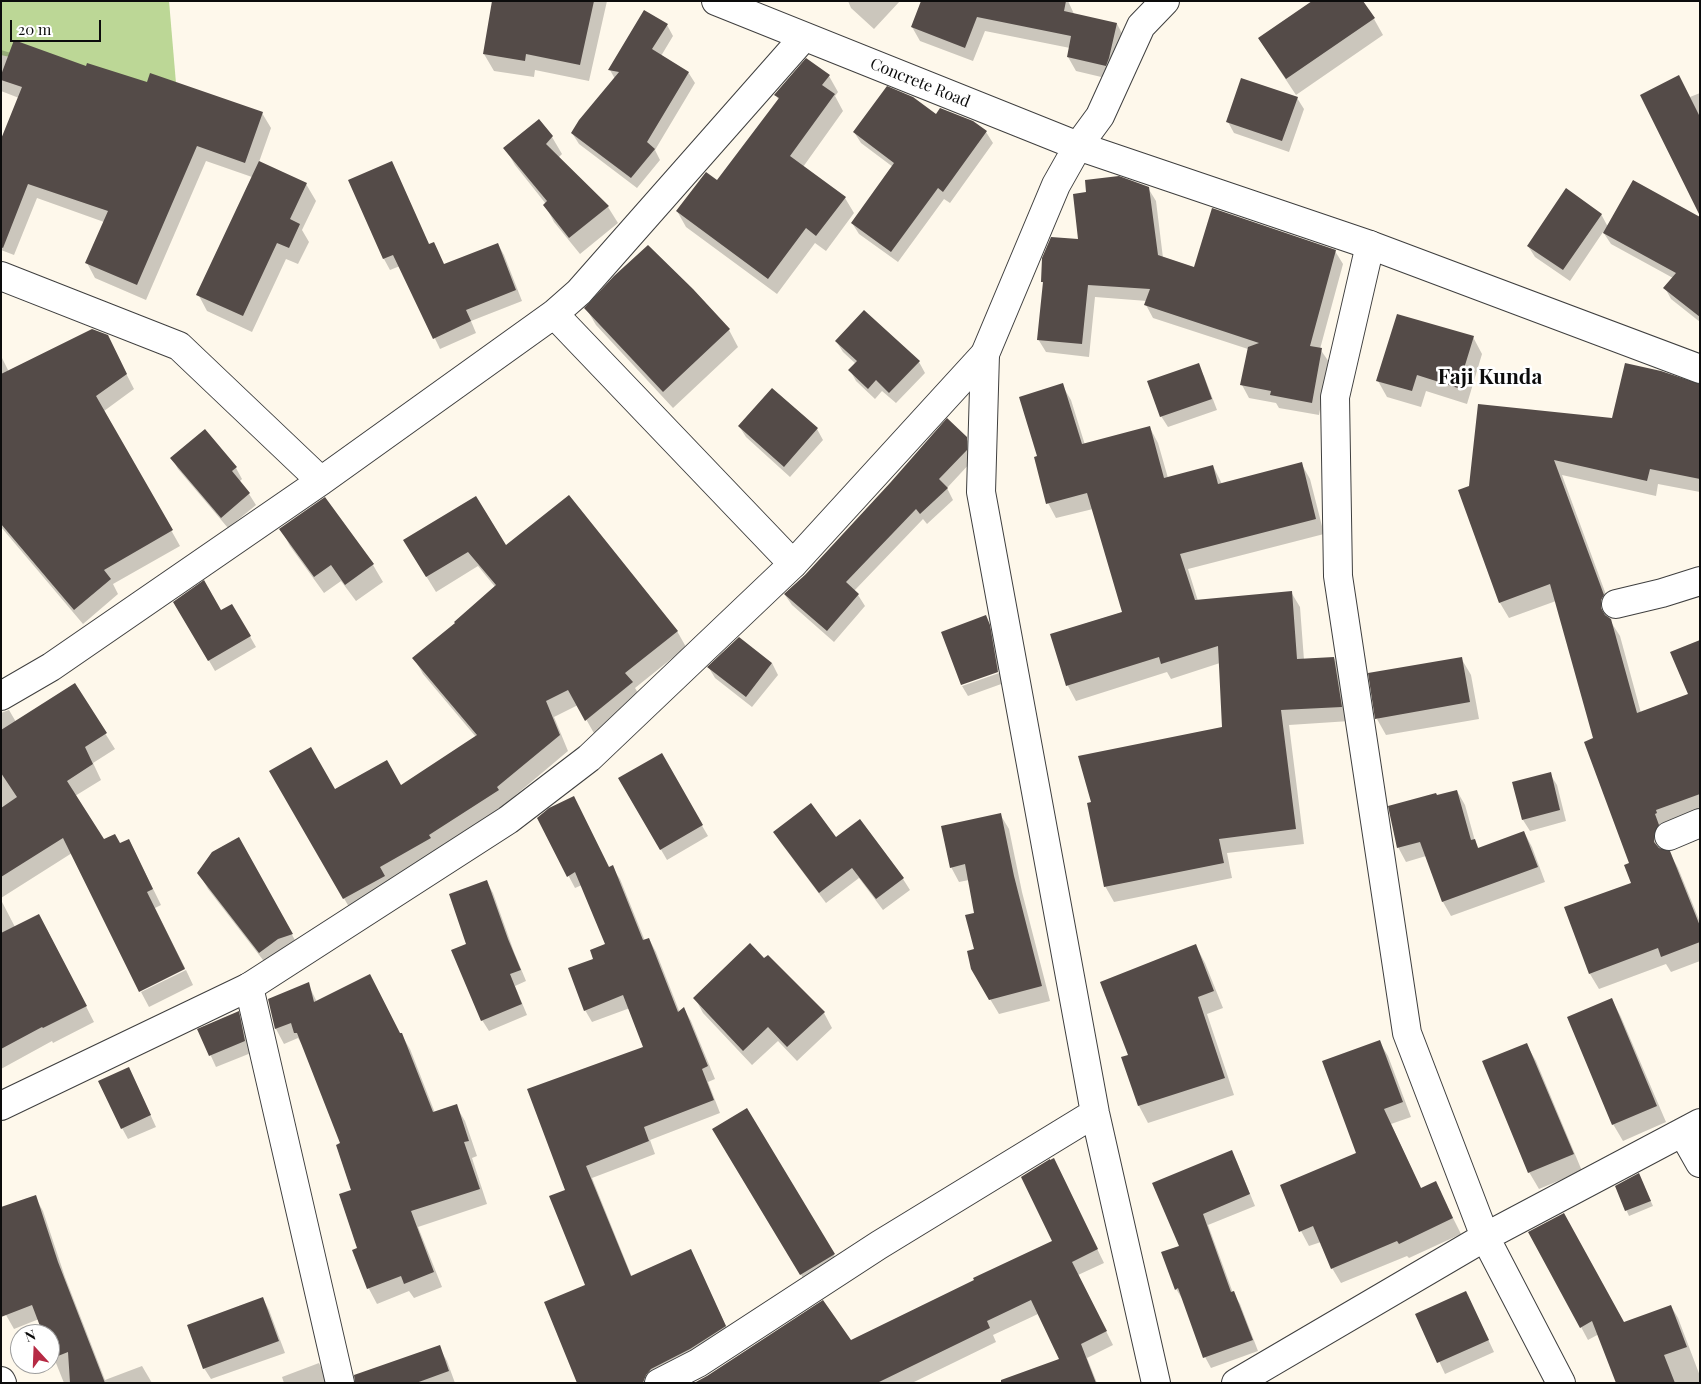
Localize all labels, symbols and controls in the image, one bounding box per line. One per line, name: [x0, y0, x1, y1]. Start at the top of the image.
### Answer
scale bar: [12, 10, 104, 42]
text: 20 m: [18, 19, 51, 39]
street label: Concrete Road: [867, 54, 973, 112]
district label: Faji Kunda: [1438, 364, 1542, 390]
north arrow: [10, 1324, 60, 1374]
text: N: [22, 1325, 38, 1346]

